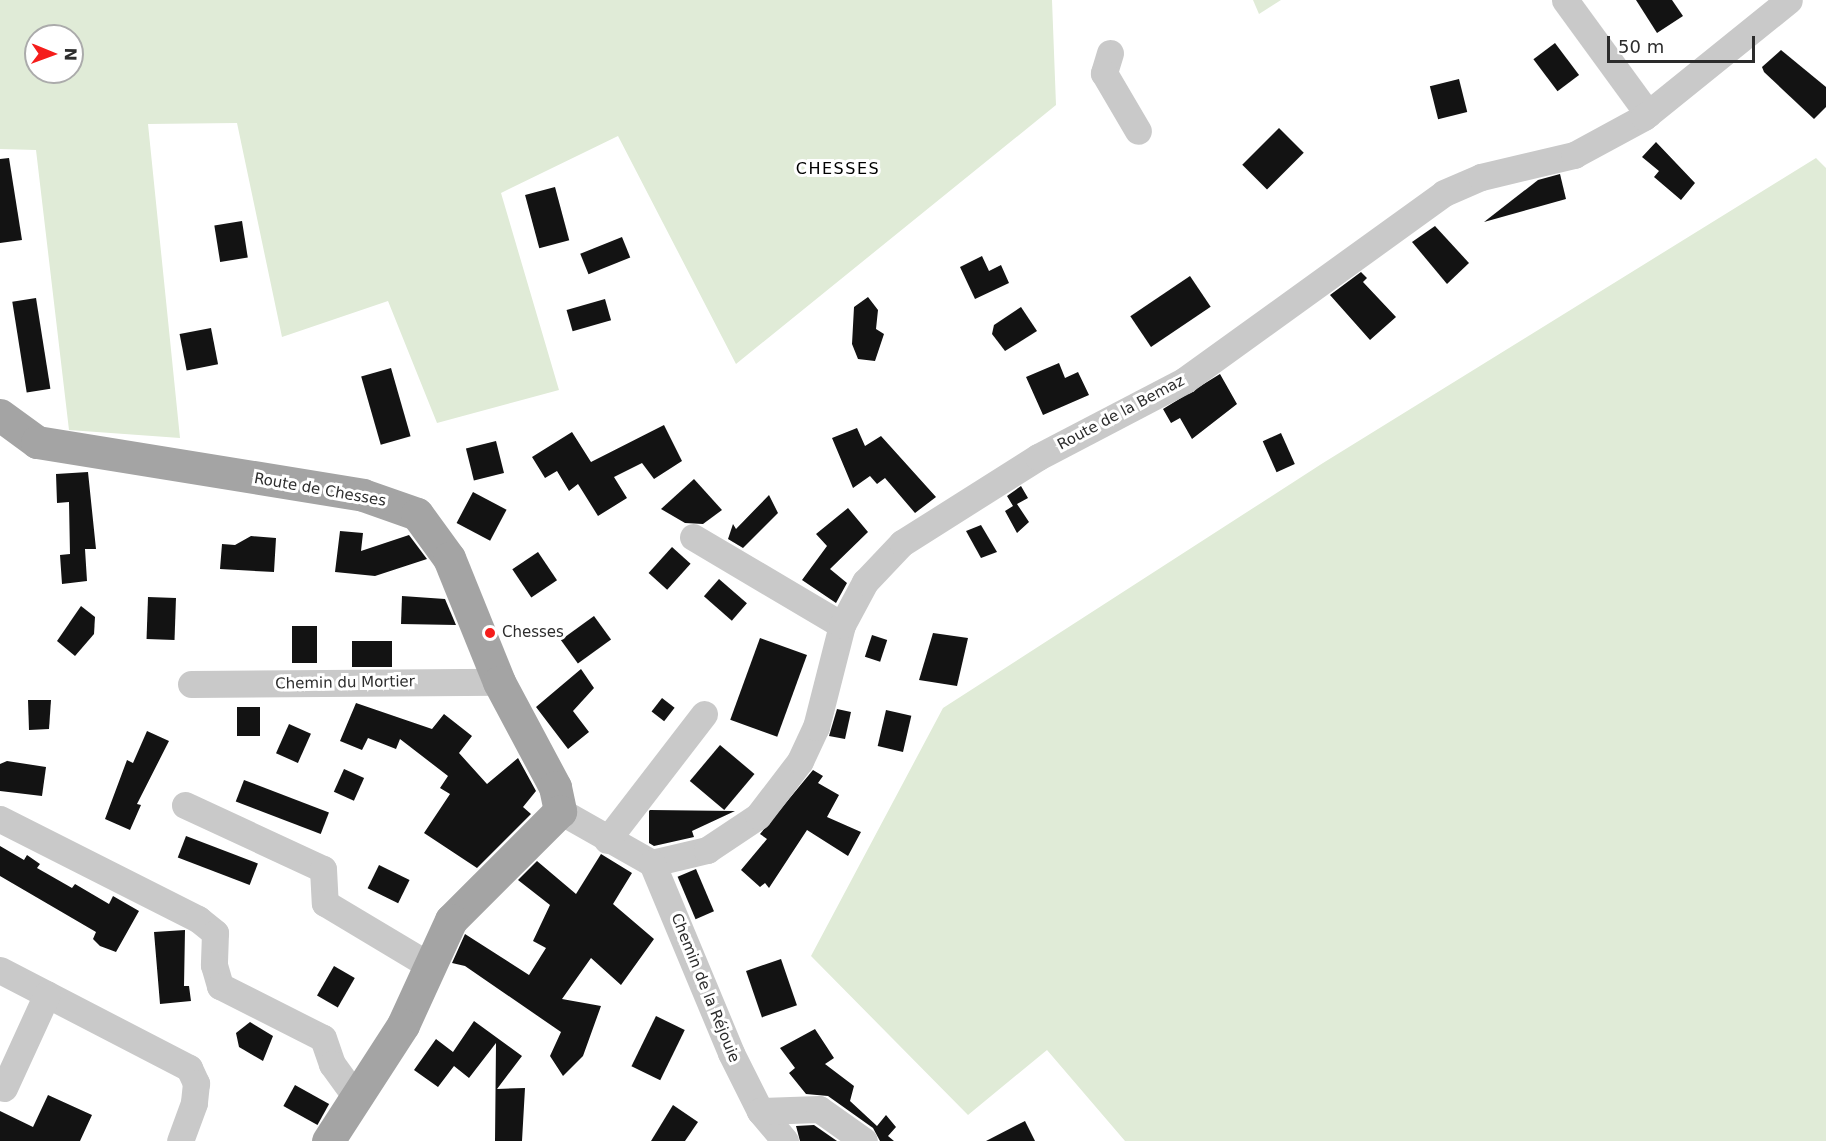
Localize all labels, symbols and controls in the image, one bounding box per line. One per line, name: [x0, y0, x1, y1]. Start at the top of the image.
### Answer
north arrow: [24, 24, 84, 84]
scale bar: [1610, 24, 1758, 62]
text: 50 m: [1618, 36, 1664, 57]
text: N: [61, 47, 80, 61]
district label: CHESSES: [796, 159, 880, 179]
street label: Route de la Bemaz: [1054, 372, 1188, 454]
street label: Route de Chesses: [253, 470, 387, 510]
place label: Chesses: [502, 624, 564, 642]
marker: Chesses: [483, 626, 497, 640]
street label: Chemin du Mortier: [275, 673, 415, 693]
street label: Chemin de la Réjouie: [667, 911, 743, 1065]

